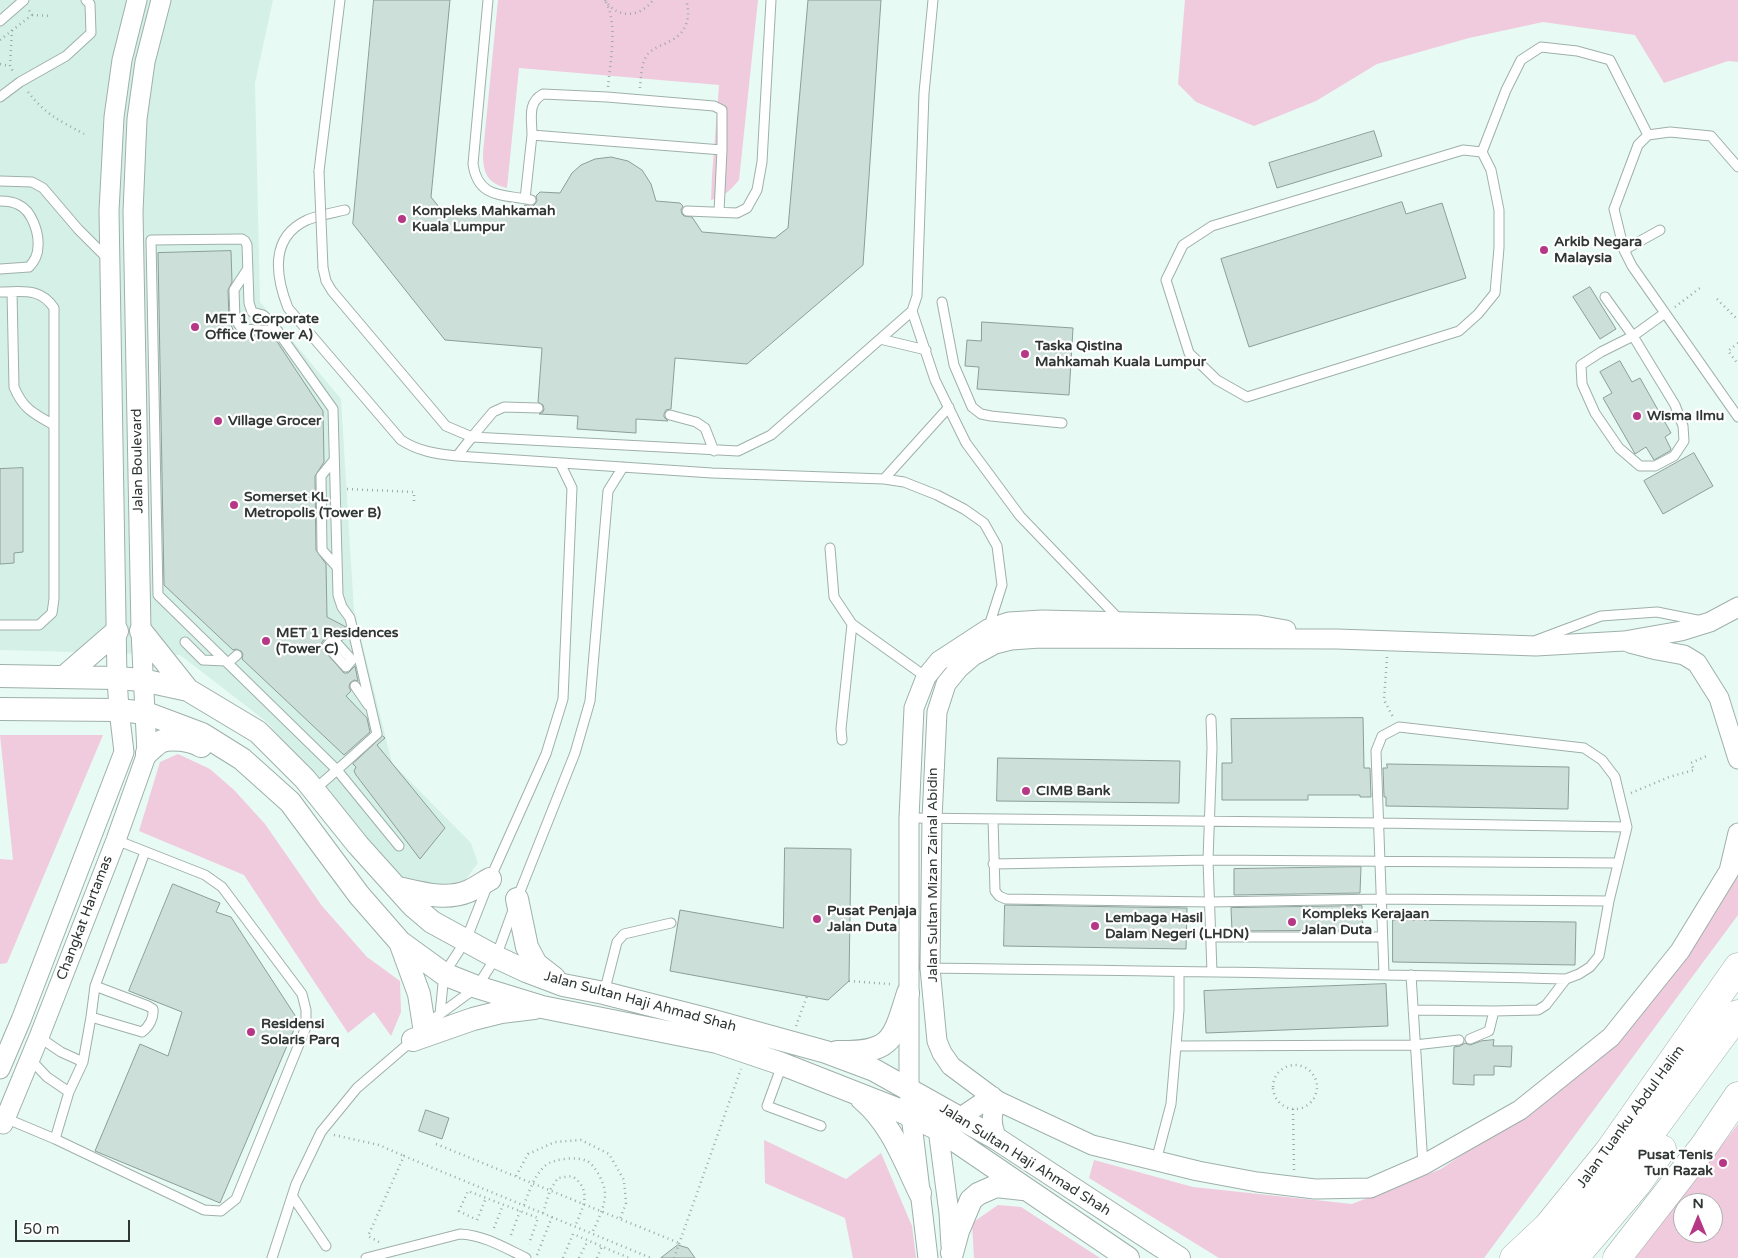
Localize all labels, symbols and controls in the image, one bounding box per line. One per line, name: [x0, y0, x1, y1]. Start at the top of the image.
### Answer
place label: Kompleks Mahkamah Kuala Lumpur: [412, 203, 555, 236]
marker: Kompleks Mahkamah Kuala Lumpur: [396, 213, 408, 225]
place label: Arkib Negara Malaysia: [1554, 234, 1642, 266]
marker: Arkib Negara Malaysia: [1538, 244, 1550, 256]
place label: MET 1 Corporate Office (Tower A): [205, 311, 319, 344]
marker: MET 1 Corporate Office (Tower A): [189, 321, 201, 333]
place label: Taska Qistina Mahkamah Kuala Lumpur: [1035, 338, 1206, 371]
marker: Taska Qistina Mahkamah Kuala Lumpur: [1019, 348, 1031, 360]
street label: Jalan Boulevard: [129, 408, 147, 514]
place label: Wisma Ilmu: [1647, 408, 1724, 424]
marker: Wisma Ilmu: [1631, 410, 1643, 422]
place label: Village Grocer: [228, 413, 321, 429]
marker: Village Grocer: [212, 415, 224, 427]
place label: Somerset KL Metropolis (Tower B): [244, 489, 381, 522]
marker: Somerset KL Metropolis (Tower B): [228, 499, 240, 511]
place label: MET 1 Residences (Tower C): [276, 625, 398, 658]
marker: MET 1 Residences (Tower C): [260, 635, 272, 647]
street label: Jalan Sultan Mizan Zainal Abidin: [925, 767, 941, 983]
place label: CIMB Bank: [1036, 783, 1110, 799]
marker: CIMB Bank: [1020, 785, 1032, 797]
street label: Changkat Hartamas: [53, 853, 117, 983]
place label: Pusat Penjaja Jalan Duta: [827, 903, 917, 936]
place label: Kompleks Kerajaan Jalan Duta: [1302, 906, 1429, 939]
place label: Lembaga Hasil Dalam Negeri (LHDN): [1105, 910, 1249, 942]
marker: Pusat Penjaja Jalan Duta: [811, 913, 823, 925]
marker: Kompleks Kerajaan Jalan Duta: [1286, 916, 1298, 928]
marker: Lembaga Hasil Dalam Negeri (LHDN): [1089, 920, 1101, 932]
street label: Jalan Sultan Haji Ahmad Shah: [542, 968, 738, 1036]
place label: Residensi Solaris Parq: [261, 1016, 340, 1048]
marker: Residensi Solaris Parq: [245, 1026, 257, 1038]
street label: Jalan Tuanku Abdul Halim: [1574, 1042, 1688, 1192]
street label: Jalan Sultan Haji Ahmad Shah: [936, 1100, 1114, 1220]
place label: Pusat Tenis Tun Razak: [1637, 1147, 1713, 1180]
marker: Pusat Tenis Tun Razak: [1717, 1157, 1729, 1169]
north arrow: [1673, 1193, 1723, 1243]
text: N: [1692, 1195, 1704, 1212]
scale bar: [18, 1210, 132, 1242]
text: 50 m: [23, 1220, 60, 1238]

